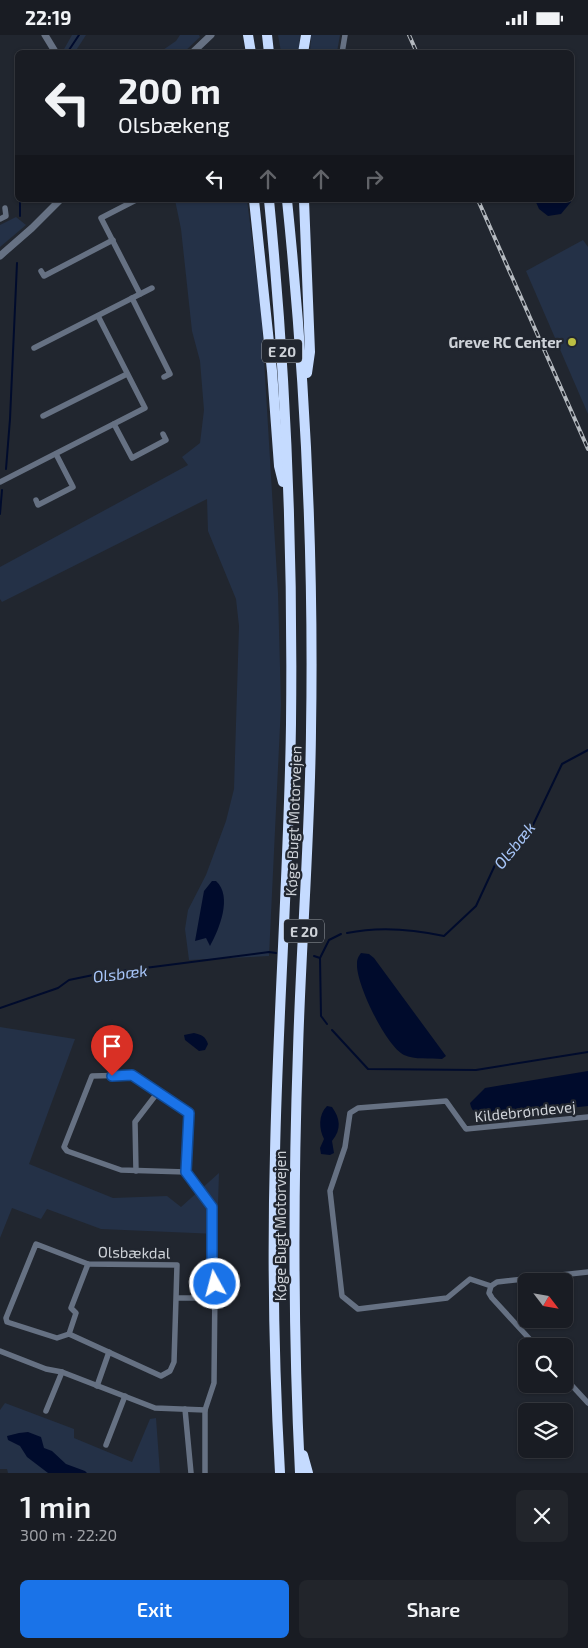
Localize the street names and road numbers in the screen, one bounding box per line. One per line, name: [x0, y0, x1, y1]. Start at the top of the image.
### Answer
road number: E 20: [262, 339, 302, 363]
street label: Køge Bugt Motorvejen: [281, 745, 306, 897]
road number: E 20: [284, 919, 324, 943]
street label: Kildebrøndevej: [473, 1097, 577, 1126]
street label: Køge Bugt Motorvejen: [271, 1151, 290, 1301]
street label: Olsbækdal: [98, 1242, 171, 1262]

